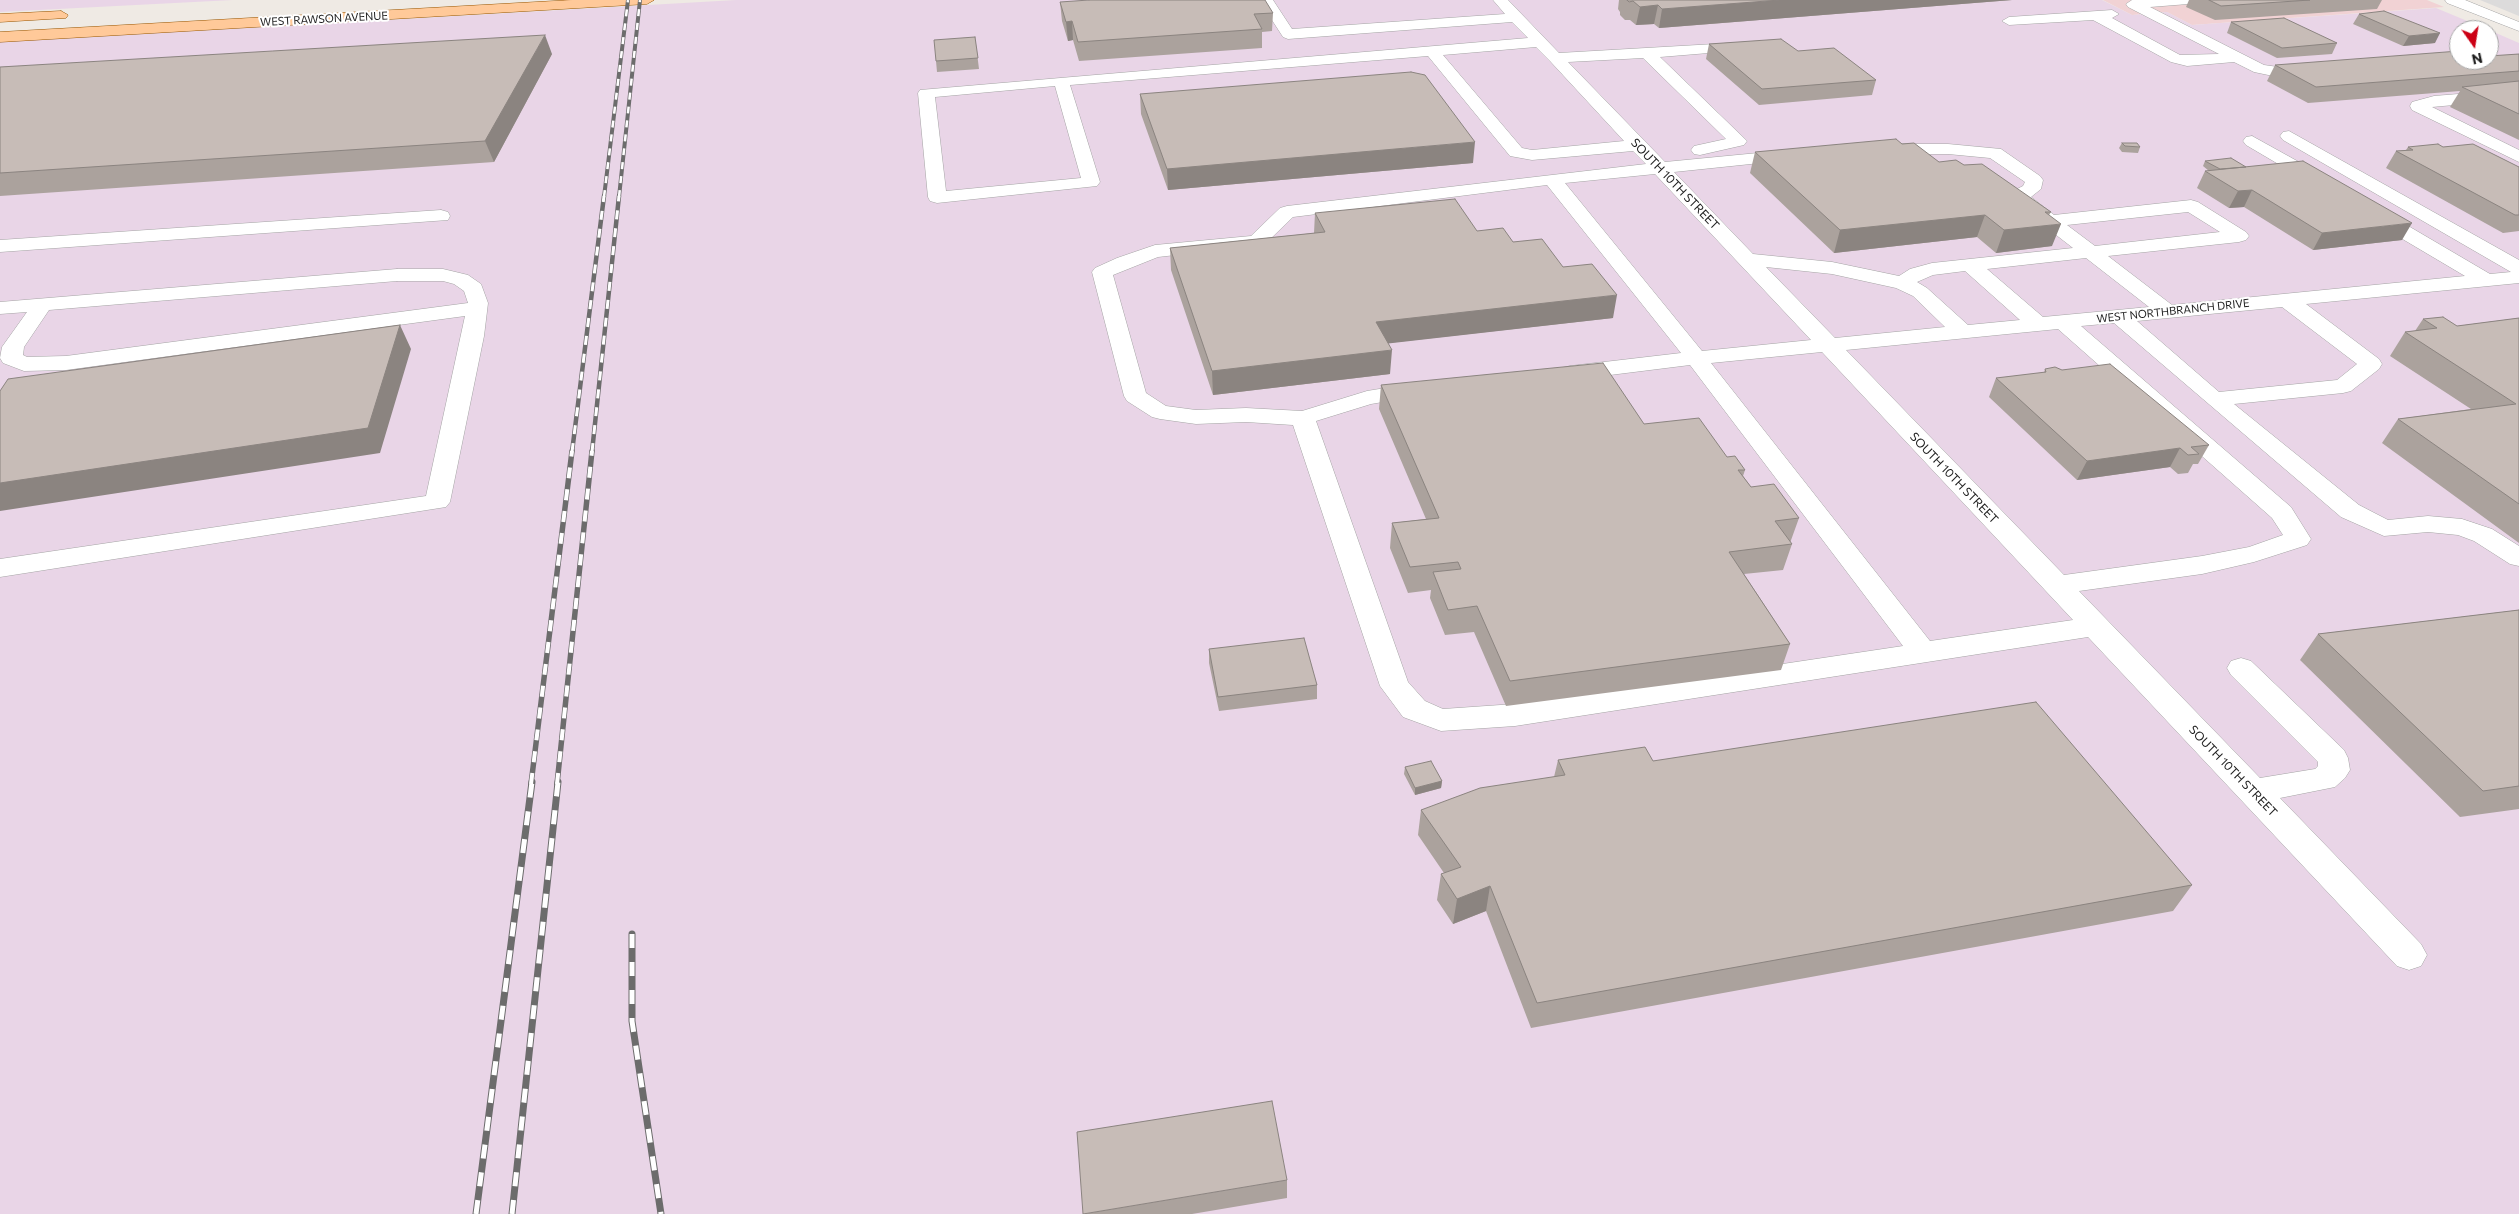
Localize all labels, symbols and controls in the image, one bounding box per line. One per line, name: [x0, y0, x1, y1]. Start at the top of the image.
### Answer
street label: WEST RAWSON AVENUE: [260, 9, 388, 29]
north arrow: [2449, 20, 2499, 70]
text: N: [2470, 50, 2484, 69]
street label: SOUTH 10TH STREET: [1628, 136, 1722, 232]
street label: WEST NORTHBRANCH DRIVE: [2096, 296, 2250, 326]
street label: SOUTH 10TH STREET: [1907, 430, 2001, 526]
street label: SOUTH 10TH STREET: [2186, 723, 2280, 819]

